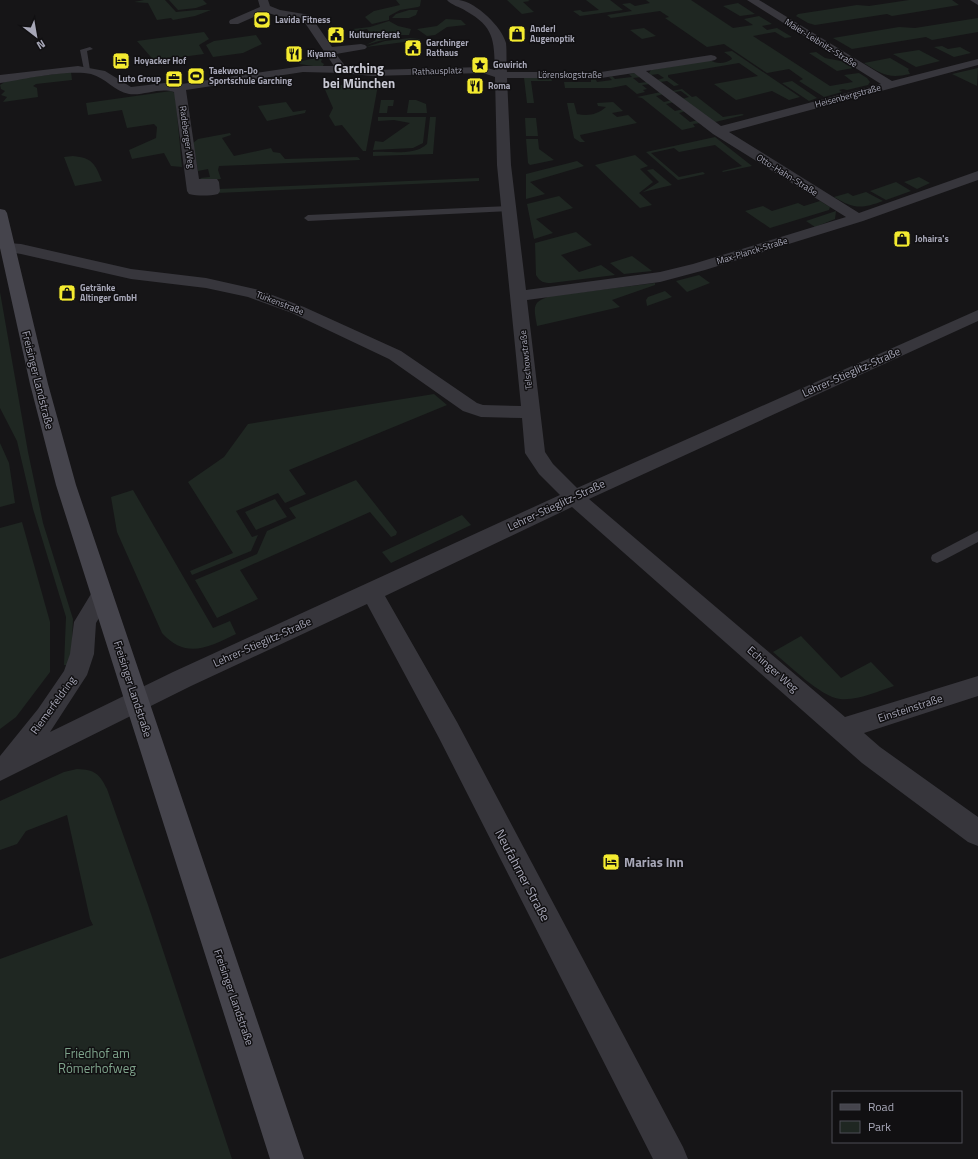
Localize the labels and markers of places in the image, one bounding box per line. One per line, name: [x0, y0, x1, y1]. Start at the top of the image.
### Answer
sports icon: Lavida Fitness: [252, 10, 272, 30]
place label: Lavida Fitness: [275, 13, 331, 26]
place label: Anderl Augenoptik: [530, 22, 575, 45]
shop icon: Anderl Augenoptik: [507, 24, 527, 44]
public building icon: Kulturreferat: [326, 25, 346, 45]
place label: Kulturreferat: [349, 28, 401, 41]
place label: Garchinger Rathaus: [426, 36, 469, 59]
public building icon: Garchinger Rathaus: [403, 38, 423, 58]
restaurant icon: Kiyama: [284, 44, 304, 64]
place label: Kiyama: [307, 47, 336, 60]
hotel icon: Hoyacker Hof: [111, 51, 131, 71]
place label: Hoyacker Hof: [134, 54, 187, 67]
place icon: Gowirich: [470, 55, 490, 75]
place label: Gowirich: [493, 58, 527, 71]
place label: Taekwon-Do Sportschule Garching: [209, 64, 292, 87]
sports icon: Taekwon-Do Sportschule Garching: [186, 66, 206, 86]
office icon: Luto Group: [164, 69, 184, 89]
place label: Luto Group: [118, 72, 161, 85]
restaurant icon: Roma: [465, 76, 485, 96]
place label: Roma: [488, 79, 511, 92]
shop icon: Johaira's: [892, 229, 912, 249]
place label: Johaira's: [915, 232, 949, 245]
place label: Getränke Altinger GmbH: [80, 281, 137, 304]
shop icon: Getränke Altinger GmbH: [57, 283, 77, 303]
hotel icon: Marias Inn: [601, 852, 621, 872]
place label: Marias Inn: [624, 852, 684, 872]

